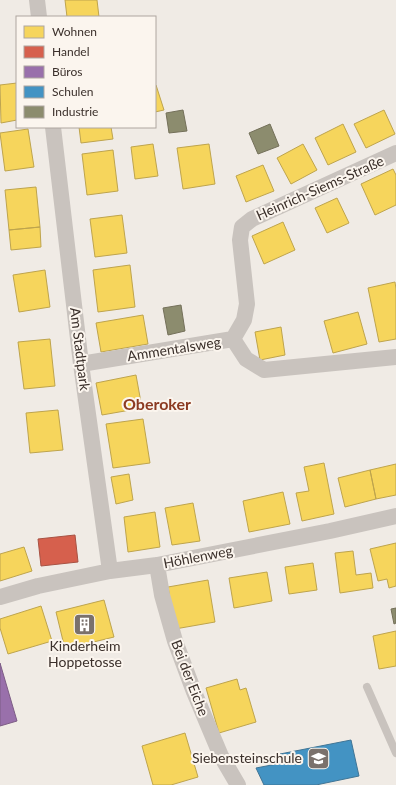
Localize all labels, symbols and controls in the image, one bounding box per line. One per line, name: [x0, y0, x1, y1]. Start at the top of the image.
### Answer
legend: [16, 16, 156, 128]
text: Wohnen: [52, 24, 97, 39]
text: Handel: [52, 44, 90, 59]
text: Büros: [52, 64, 82, 79]
text: Schulen: [52, 84, 93, 99]
text: Industrie: [52, 104, 98, 119]
street label: Heinrich-Siems-Straße: [253, 152, 386, 223]
street label: Am Stadtpark: [67, 306, 94, 392]
street label: Ammentalsweg: [126, 333, 222, 364]
district label: Oberoker: [123, 394, 191, 413]
street label: Höhlenweg: [162, 541, 234, 572]
building icon: Kinderheim Hoppetosse: [72, 611, 98, 637]
place label: Kinderheim Hoppetosse: [48, 637, 122, 670]
street label: Bei der Eiche: [168, 637, 213, 718]
school or university icon: Siebensteinschule: [305, 745, 331, 771]
place label: Siebensteinschule: [192, 749, 302, 766]

